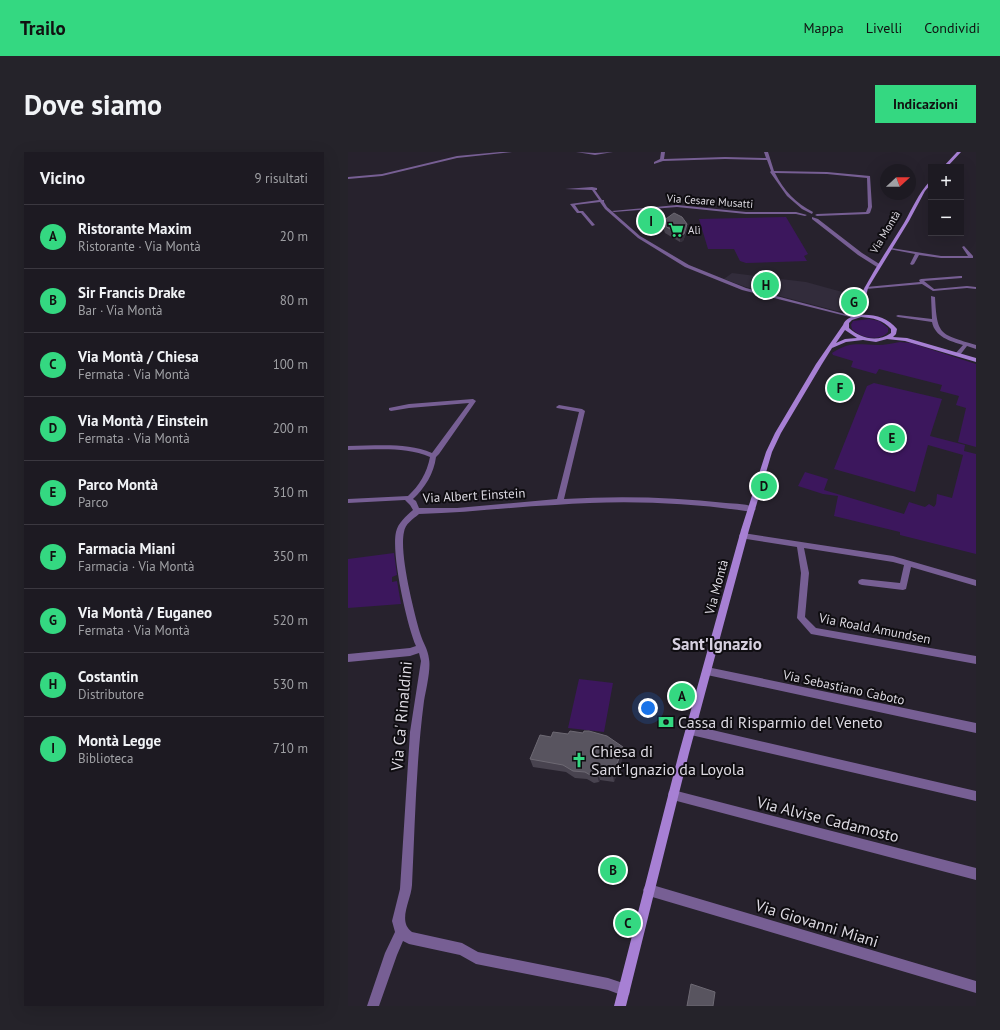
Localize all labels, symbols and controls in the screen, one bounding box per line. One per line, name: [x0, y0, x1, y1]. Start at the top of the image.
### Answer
text: Trailo: [20, 16, 66, 40]
text: Mappa: [804, 19, 844, 37]
text: Livelli: [866, 19, 902, 37]
text: Condividi: [924, 19, 980, 37]
button: Indicazioni: [875, 85, 976, 123]
text: Dove siamo: [24, 86, 162, 123]
north arrow: [880, 164, 916, 200]
map controls: [928, 164, 964, 236]
button: +: [928, 164, 964, 200]
text: Vicino: [40, 167, 85, 189]
text: 9 risultati: [255, 170, 308, 187]
street label: Via Cesare Musatti: [665, 191, 754, 211]
button: −: [928, 200, 964, 236]
pin: I: [638, 206, 664, 236]
street label: Via Montà: [866, 208, 903, 257]
text: Ristorante Maxim: [78, 219, 192, 238]
supermarket icon: Alì: [667, 221, 685, 239]
place label: Alì: [688, 223, 701, 237]
text: A: [49, 228, 57, 245]
text: 20 m: [280, 228, 308, 245]
text: Ristorante · Via Montà: [78, 238, 201, 255]
pin: H: [753, 270, 779, 300]
text: Sir Francis Drake: [78, 283, 185, 302]
pin: G: [841, 287, 867, 317]
text: B: [49, 292, 57, 309]
text: 80 m: [280, 292, 308, 309]
text: Bar · Via Montà: [78, 302, 163, 319]
text: Via Montà / Chiesa: [78, 347, 199, 366]
text: C: [49, 356, 57, 373]
text: 100 m: [273, 356, 308, 373]
text: Fermata · Via Montà: [78, 366, 190, 383]
pin: F: [827, 373, 853, 403]
text: Via Montà / Einstein: [78, 411, 208, 430]
text: D: [49, 420, 57, 437]
text: 200 m: [273, 420, 308, 437]
pin: E: [879, 423, 905, 453]
text: Fermata · Via Montà: [78, 430, 190, 447]
pin: D: [751, 471, 777, 501]
text: Parco Montà: [78, 475, 158, 494]
text: E: [50, 484, 56, 501]
text: 310 m: [273, 484, 308, 501]
street label: Via Albert Einstein: [421, 484, 526, 507]
text: Parco: [78, 494, 108, 511]
text: Farmacia Miani: [78, 539, 175, 558]
text: F: [50, 548, 56, 565]
text: 350 m: [273, 548, 308, 565]
text: Farmacia · Via Montà: [78, 558, 194, 575]
street label: Via Montà: [701, 558, 732, 617]
text: Via Montà / Euganeo: [78, 603, 212, 622]
street label: Via Roald Amundsen: [817, 609, 932, 648]
text: G: [49, 612, 57, 629]
text: 520 m: [273, 612, 308, 629]
text: Fermata · Via Montà: [78, 622, 190, 639]
district label: Sant'Ignazio: [672, 633, 762, 655]
street label: Via Ca' Rinaldini: [386, 660, 416, 773]
street label: Via Sebastiano Caboto: [781, 666, 906, 709]
text: Costantin: [78, 667, 139, 686]
text: H: [49, 676, 57, 693]
text: 530 m: [273, 676, 308, 693]
pin: A: [669, 681, 695, 711]
text: Distributore: [78, 686, 144, 703]
your location: [638, 698, 658, 718]
place label: Cassa di Risparmio del Veneto: [678, 712, 883, 732]
bank icon: Cassa di Risparmio del Veneto: [657, 713, 675, 731]
text: Montà Legge: [78, 731, 161, 750]
text: I: [51, 740, 55, 757]
text: 710 m: [273, 740, 308, 757]
place label: Chiesa di Sant'Ignazio da Loyola: [591, 741, 744, 779]
text: Biblioteca: [78, 750, 133, 767]
church icon: Chiesa di Sant'Ignazio da Loyola: [570, 751, 588, 769]
street label: Via Alvise Cadamosto: [754, 791, 901, 846]
pin: B: [600, 855, 626, 885]
street label: Via Giovanni Miani: [752, 894, 881, 951]
pin: C: [615, 908, 641, 938]

